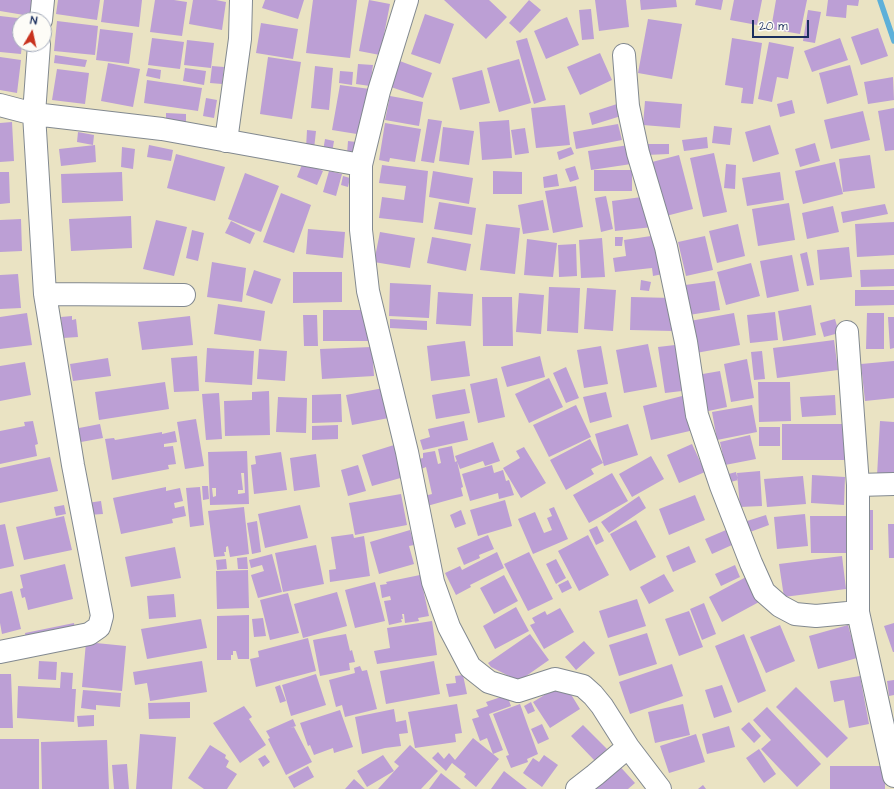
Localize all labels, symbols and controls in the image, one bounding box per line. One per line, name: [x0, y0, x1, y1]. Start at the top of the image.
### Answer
north arrow: [12, 12, 52, 52]
scale bar: [754, 12, 811, 38]
text: N: [29, 13, 38, 29]
text: 20 m: [759, 18, 788, 35]

